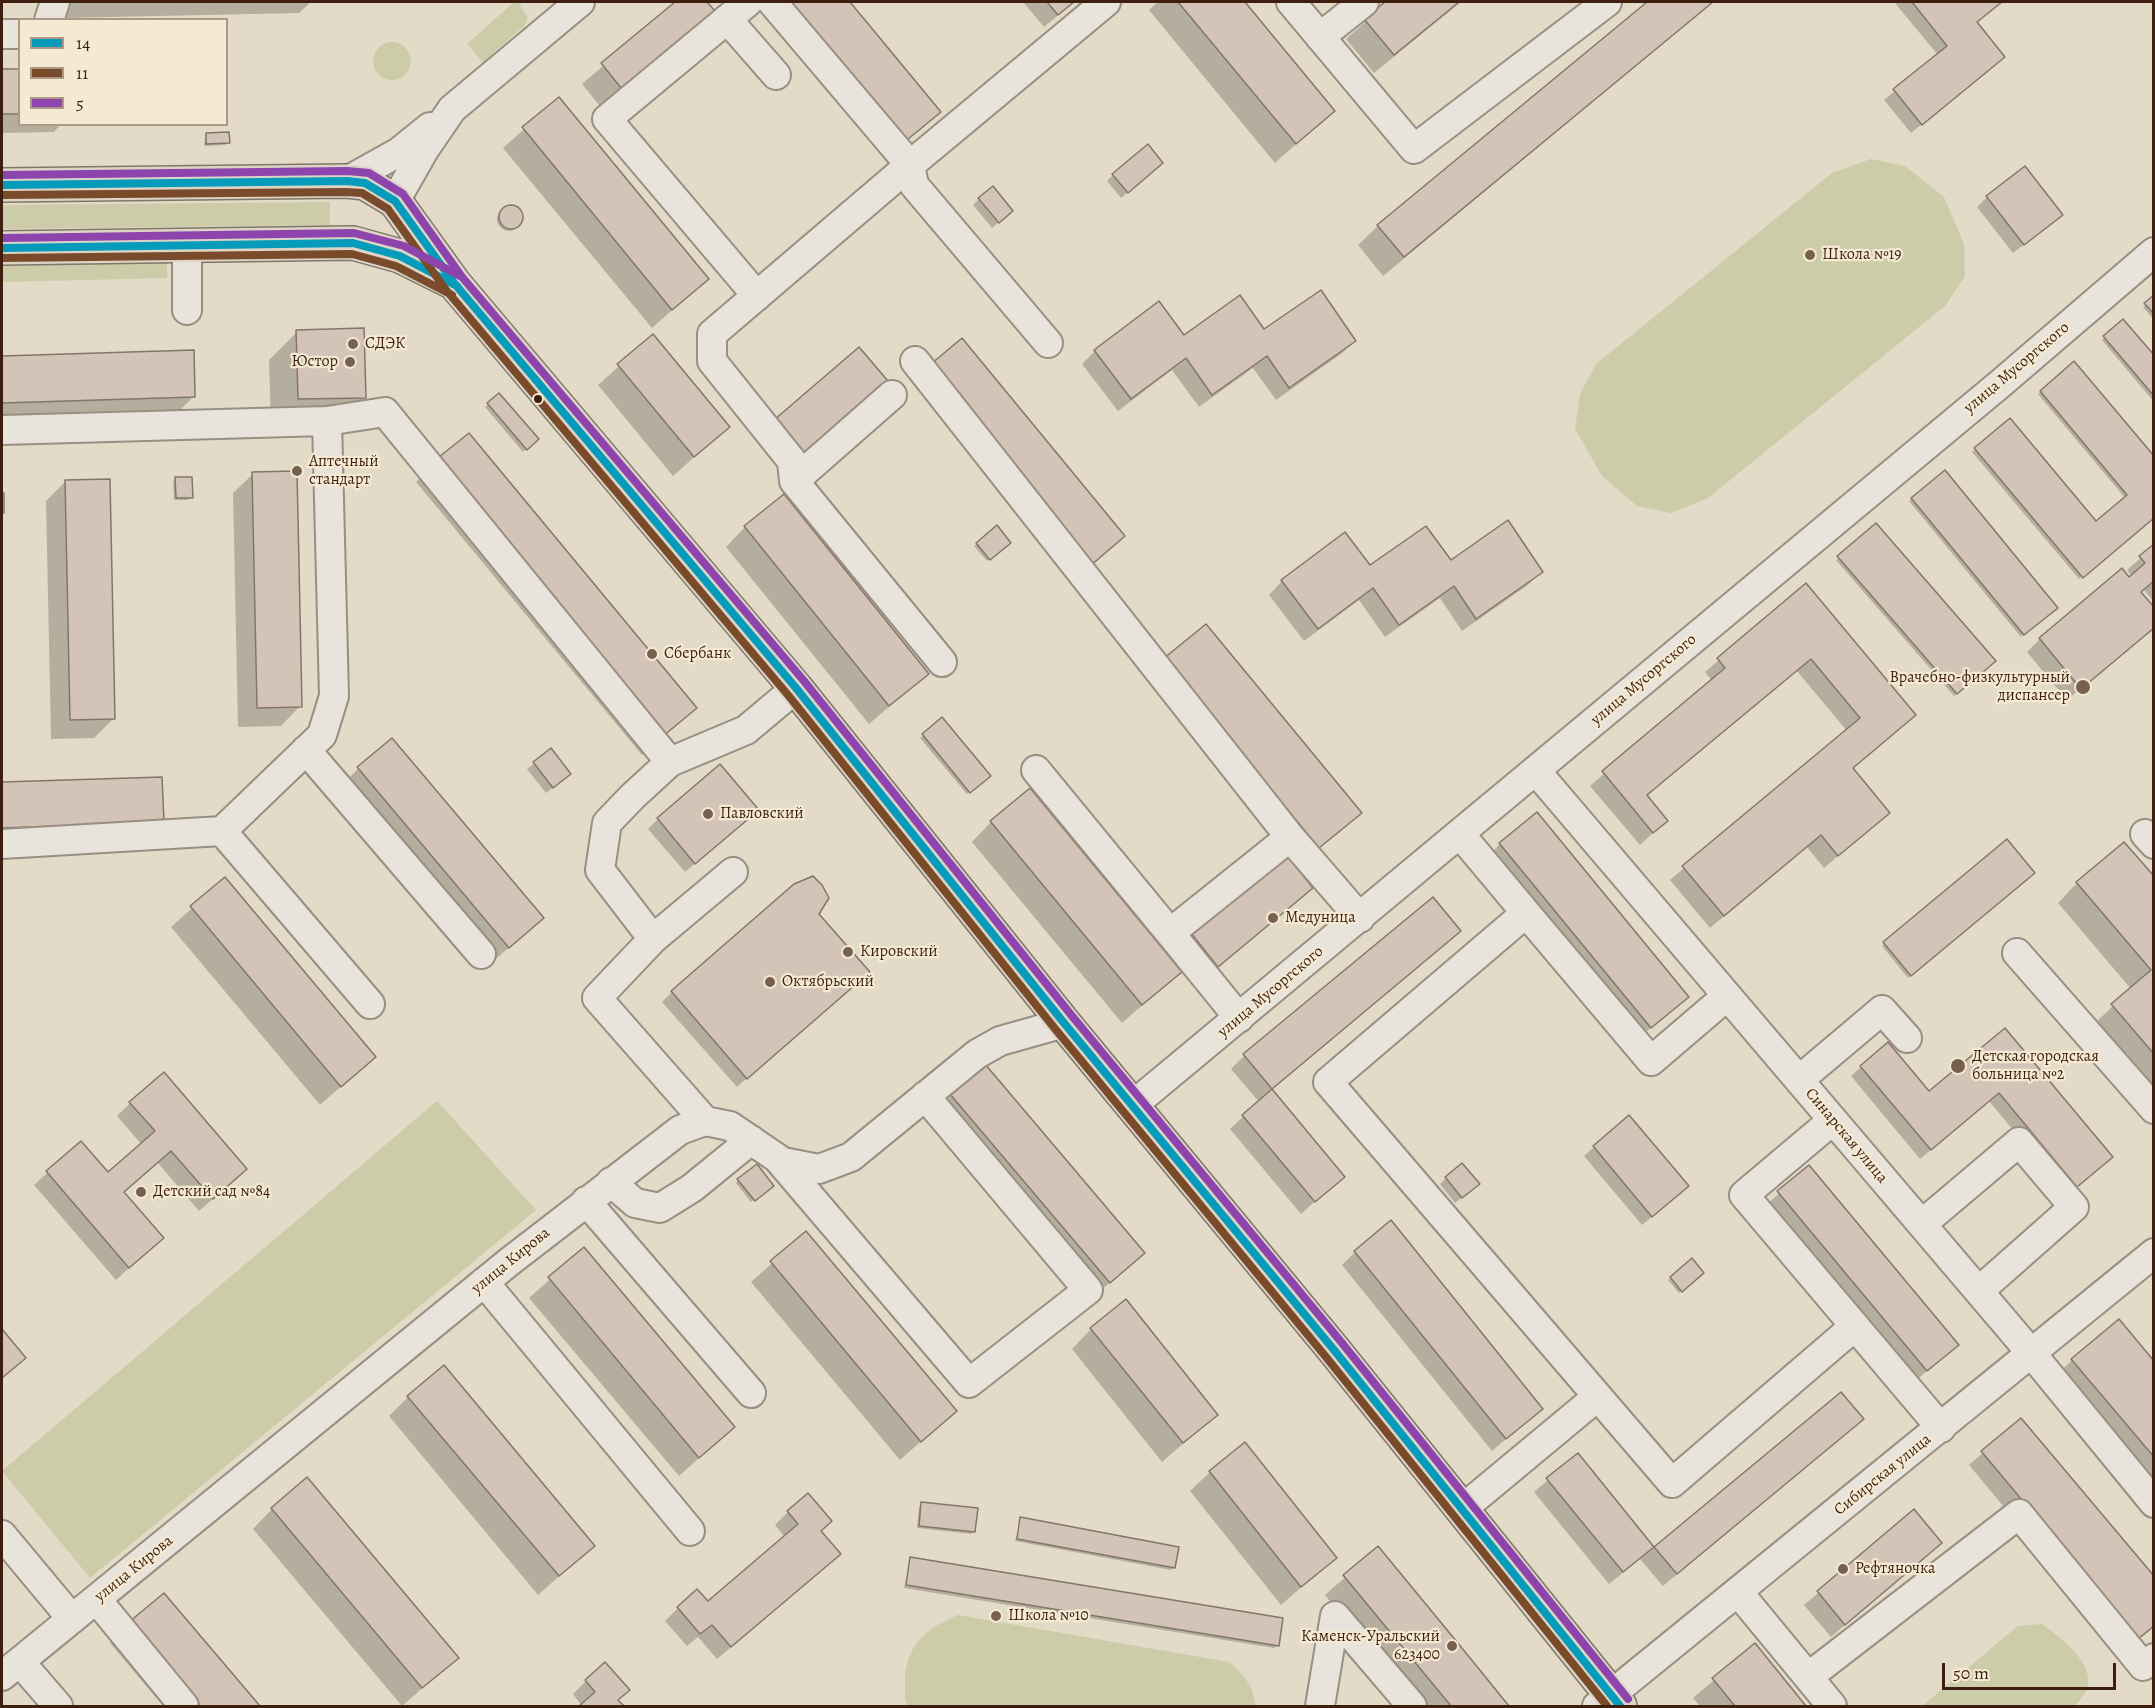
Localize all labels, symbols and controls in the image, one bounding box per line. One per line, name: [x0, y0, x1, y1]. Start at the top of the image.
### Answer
legend: [18, 18, 228, 126]
text: 14: [76, 31, 90, 55]
text: 11: [76, 61, 88, 85]
text: 5: [76, 91, 84, 115]
place label: Школа №19: [1822, 245, 1901, 265]
marker: Школа №19: [1803, 248, 1817, 262]
street label: улица Мусоргского: [1960, 318, 2074, 418]
place label: СДЭК: [365, 334, 405, 354]
marker: СДЭК: [346, 337, 360, 351]
place label: Юстор: [291, 352, 338, 372]
marker: Юстор: [343, 355, 357, 369]
unlabelled marker: [532, 393, 544, 405]
place label: Аптечный стандарт: [309, 452, 379, 490]
marker: Аптечный стандарт: [290, 464, 304, 478]
street label: улица Мусоргского: [1587, 630, 1701, 730]
place label: Сбербанк: [664, 644, 731, 664]
marker: Сбербанк: [645, 647, 659, 661]
place label: Врачебно-физкультурный диспансер: [1889, 668, 2070, 706]
marker: Врачебно-физкультурный диспансер: [2074, 678, 2092, 696]
place label: Павловский: [720, 804, 804, 824]
marker: Павловский: [701, 807, 715, 821]
place label: Медуница: [1285, 908, 1356, 928]
marker: Медуница: [1266, 911, 1280, 925]
place label: Кировский: [860, 942, 938, 962]
street label: улица Мусоргского: [1214, 942, 1328, 1042]
marker: Кировский: [841, 945, 855, 959]
place label: Октябрьский: [782, 972, 874, 992]
marker: Октябрьский: [763, 975, 777, 989]
place label: Детская городская больница №2: [1972, 1047, 2099, 1085]
marker: Детская городская больница №2: [1949, 1057, 1967, 1075]
street label: Синарская улица: [1801, 1085, 1891, 1187]
place label: Детский сад №84: [153, 1182, 270, 1202]
marker: Детский сад №84: [134, 1185, 148, 1199]
street label: улица Кирова: [468, 1224, 554, 1298]
street label: Сибирская улица: [1831, 1430, 1935, 1520]
street label: улица Кирова: [91, 1532, 177, 1606]
place label: Рефтяночка: [1855, 1559, 1935, 1579]
marker: Рефтяночка: [1836, 1562, 1850, 1576]
place label: Школа №10: [1008, 1606, 1089, 1626]
marker: Школа №10: [989, 1609, 1003, 1623]
place label: Каменск-Уральский 623400: [1301, 1627, 1440, 1665]
marker: Каменск-Уральский 623400: [1445, 1639, 1459, 1653]
scale bar: [1945, 1651, 2119, 1689]
text: 50 m: [1953, 1661, 1989, 1685]

